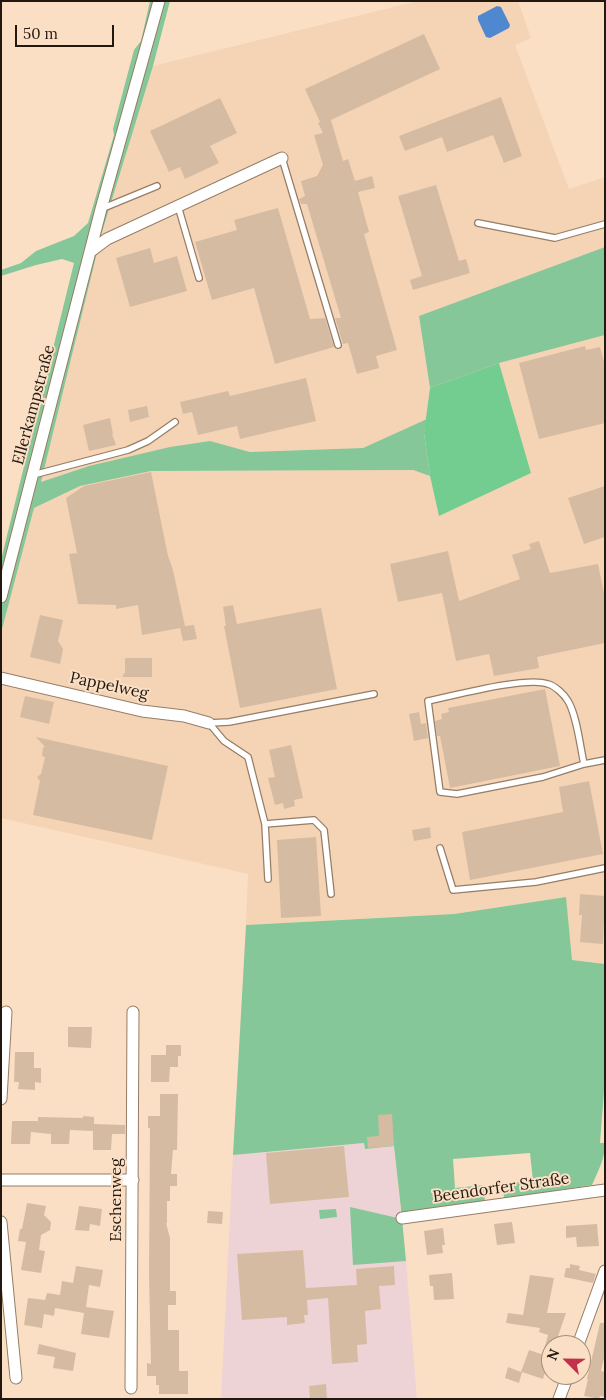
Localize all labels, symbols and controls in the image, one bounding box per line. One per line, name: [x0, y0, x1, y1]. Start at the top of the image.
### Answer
scale bar: [18, 15, 116, 47]
text: 50 m: [23, 24, 58, 43]
street label: Ellerkampstraße: [9, 343, 59, 467]
street label: Pappelweg: [68, 668, 150, 704]
street label: Eschenweg: [106, 1158, 126, 1242]
street label: Beendorfer Straße: [431, 1169, 571, 1207]
north arrow: [541, 1335, 591, 1385]
text: N: [543, 1346, 564, 1363]

